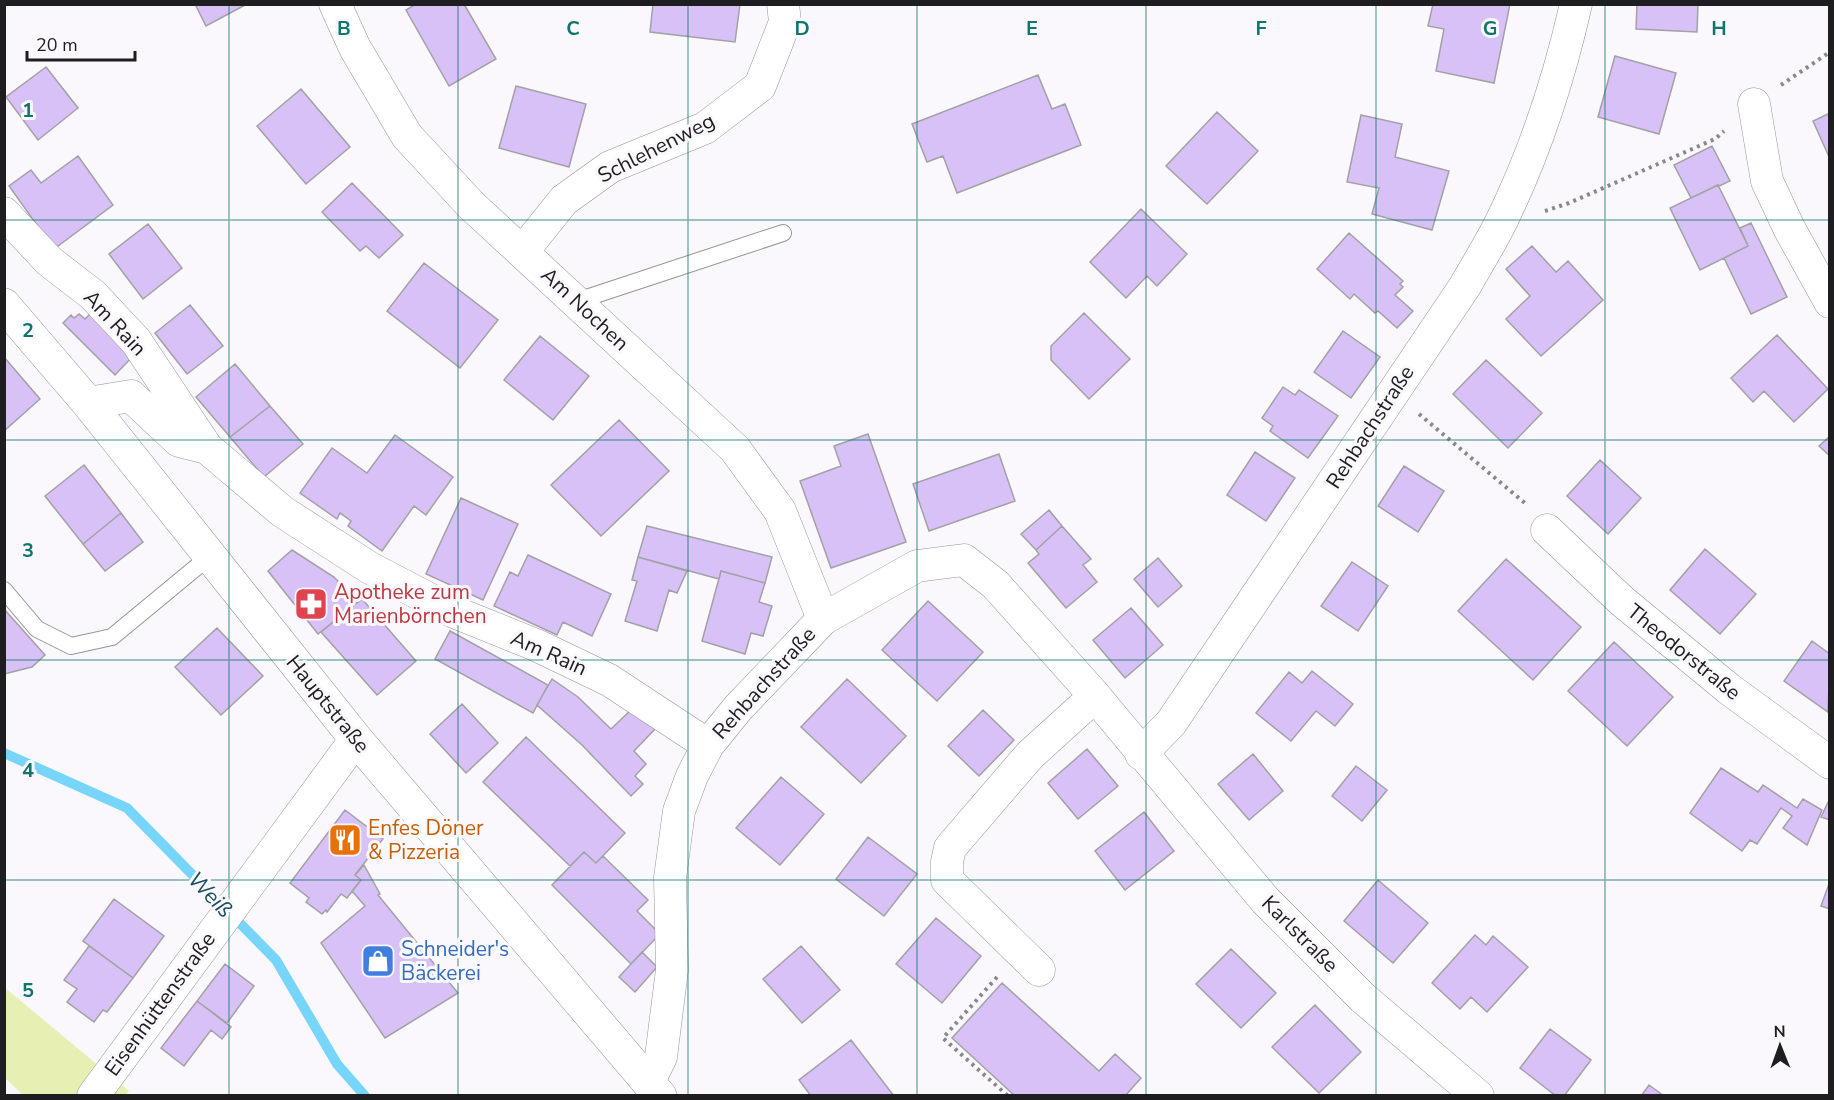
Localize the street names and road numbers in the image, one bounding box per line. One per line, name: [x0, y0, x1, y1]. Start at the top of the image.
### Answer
street label: Schlehenweg: [593, 107, 719, 189]
street label: Am Nochen: [535, 261, 635, 357]
street label: Am Rain: [77, 284, 153, 362]
street label: Rehbachstraße: [1320, 360, 1420, 494]
street label: Theodorstraße: [1621, 597, 1747, 707]
street label: Rehbachstraße: [706, 621, 822, 745]
street label: Am Rain: [506, 624, 592, 682]
street label: Hauptstraße: [280, 649, 376, 759]
street label: Karlstraße: [1255, 889, 1345, 979]
street label: Eisenhüttenstraße: [98, 926, 222, 1082]

